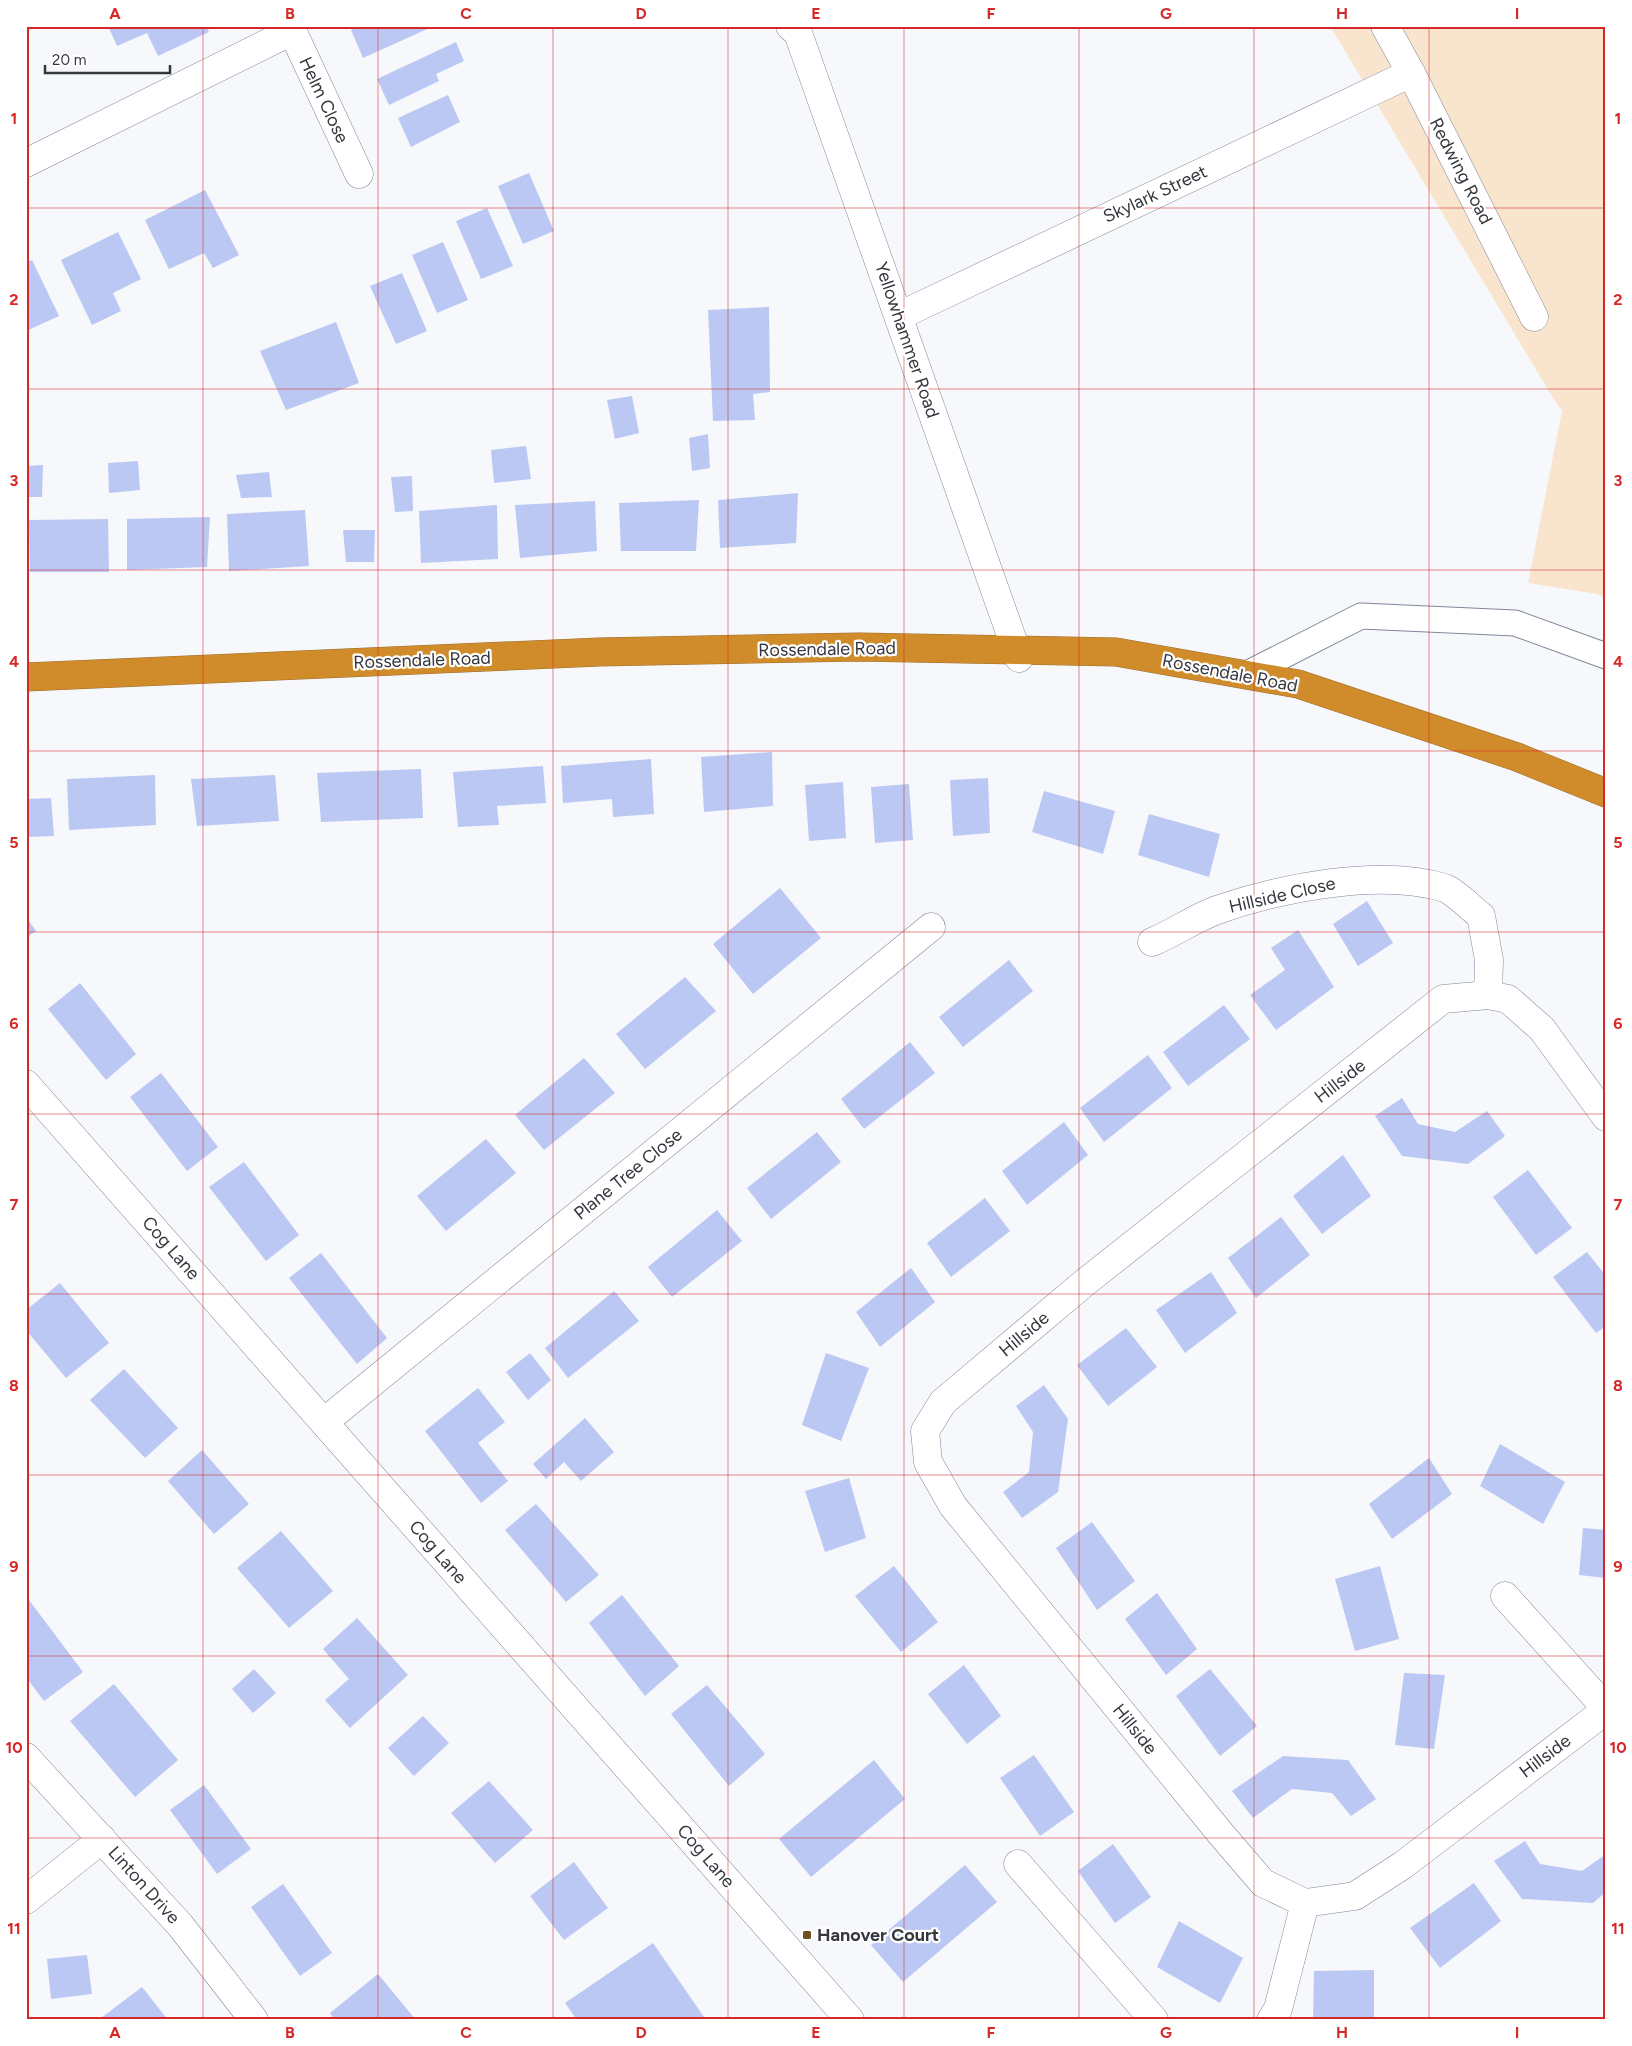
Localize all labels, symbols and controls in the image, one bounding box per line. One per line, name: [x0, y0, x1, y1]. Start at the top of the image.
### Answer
text: A: [109, 4, 121, 23]
text: B: [285, 4, 295, 23]
text: C: [460, 4, 472, 23]
text: D: [635, 4, 647, 23]
text: E: [811, 4, 821, 23]
text: F: [987, 4, 996, 23]
text: G: [1160, 4, 1172, 23]
text: H: [1336, 4, 1348, 23]
text: I: [1515, 4, 1519, 23]
scale bar: [45, 42, 170, 74]
text: 20 m: [52, 51, 86, 69]
street label: Helm Close: [294, 53, 354, 147]
text: 1: [11, 109, 17, 128]
text: 1: [1615, 109, 1621, 128]
street label: Redwing Road: [1425, 114, 1497, 228]
street label: Skylark Street: [1100, 160, 1211, 228]
street label: Yellowhammer Road: [870, 259, 944, 421]
text: 2: [9, 290, 19, 309]
text: 2: [1613, 290, 1623, 309]
text: 3: [10, 471, 19, 490]
text: 3: [1614, 471, 1623, 490]
street label: Rossendale Road: [758, 637, 896, 661]
street label: Rossendale Road: [353, 647, 491, 673]
street label: Rossendale Road: [1160, 649, 1300, 697]
text: 4: [9, 652, 19, 671]
text: 4: [1613, 652, 1623, 671]
text: 5: [9, 833, 19, 852]
text: 5: [1613, 833, 1623, 852]
street label: Hillside Close: [1227, 872, 1338, 918]
text: 6: [9, 1014, 19, 1033]
text: 6: [1613, 1014, 1623, 1033]
street label: Hillside: [1310, 1054, 1370, 1108]
street label: Plane Tree Close: [569, 1124, 687, 1224]
text: 7: [10, 1195, 19, 1214]
text: 7: [1614, 1195, 1623, 1214]
street label: Cog Lane: [137, 1212, 205, 1284]
street label: Hillside: [994, 1307, 1054, 1361]
text: 8: [9, 1376, 19, 1395]
text: 8: [1613, 1376, 1623, 1395]
street label: Cog Lane: [404, 1516, 472, 1588]
text: 9: [9, 1557, 19, 1576]
text: 9: [1613, 1557, 1623, 1576]
street label: Hillside: [1108, 1699, 1162, 1759]
street label: Hillside: [1515, 1729, 1575, 1782]
text: 10: [5, 1738, 23, 1757]
text: 10: [1609, 1738, 1627, 1757]
street label: Cog Lane: [672, 1820, 740, 1892]
street label: Linton Drive: [103, 1842, 185, 1928]
text: 11: [7, 1919, 21, 1938]
text: 11: [1611, 1919, 1625, 1938]
place label: Hanover Court: [817, 1924, 939, 1946]
marker: Hanover Court: [801, 1929, 813, 1941]
text: A: [109, 2023, 121, 2042]
text: B: [285, 2023, 295, 2042]
text: C: [460, 2023, 472, 2042]
text: D: [635, 2023, 647, 2042]
text: E: [811, 2023, 821, 2042]
text: F: [987, 2023, 996, 2042]
text: G: [1160, 2023, 1172, 2042]
text: H: [1336, 2023, 1348, 2042]
text: I: [1515, 2023, 1519, 2042]

